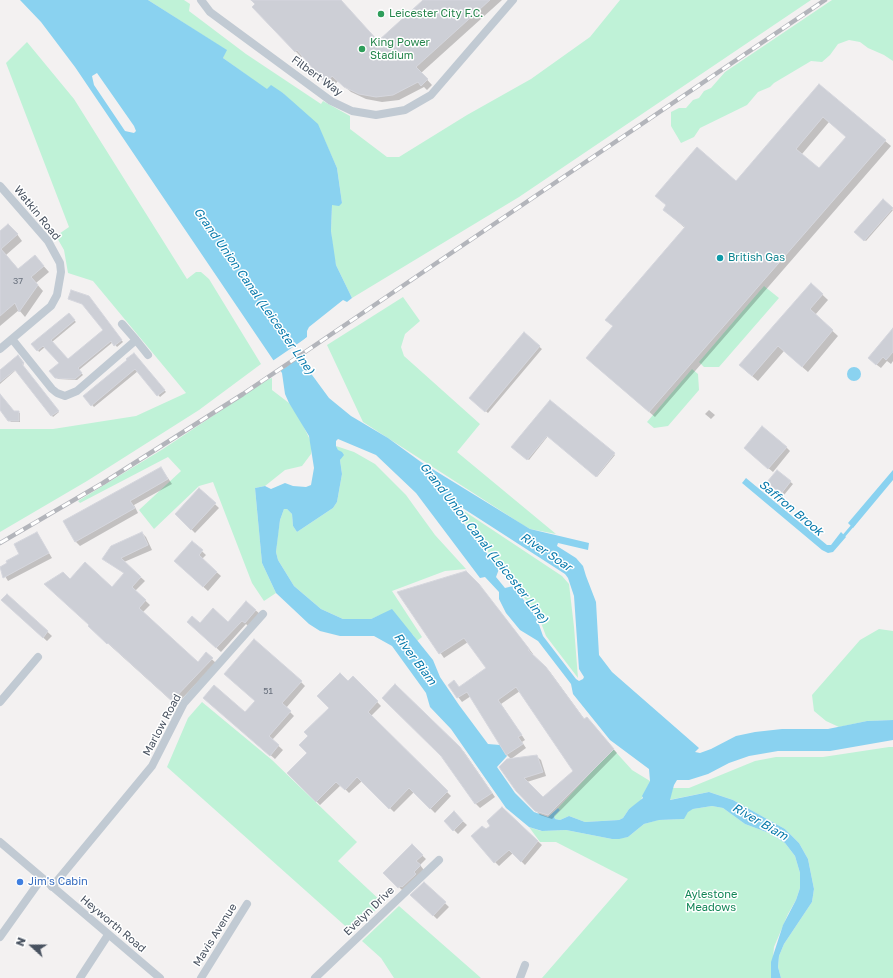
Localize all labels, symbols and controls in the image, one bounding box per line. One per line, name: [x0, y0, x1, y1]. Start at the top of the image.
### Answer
place label: Leicester City F.C.: [389, 7, 483, 21]
marker: Leicester City F.C.: [376, 9, 386, 19]
place label: King Power Stadium: [370, 36, 430, 62]
marker: King Power Stadium: [357, 44, 367, 54]
street label: Filbert Way: [289, 53, 345, 99]
street label: Watkin Road: [11, 183, 63, 243]
water label: Grand Union Canal (Leicester Line): [191, 205, 317, 377]
place label: British Gas: [728, 251, 785, 265]
marker: British Gas: [715, 253, 725, 263]
house number: 37: [13, 276, 23, 286]
water label: Grand Union Canal (Leicester Line): [417, 460, 551, 626]
water label: Saffron Brook: [756, 477, 826, 539]
water label: River Soar: [518, 530, 574, 574]
water label: River Biam: [391, 630, 439, 688]
house number: 51: [263, 686, 273, 696]
street label: Marlow Road: [140, 692, 184, 758]
water label: River Biam: [730, 800, 790, 844]
place label: Jim's Cabin: [28, 875, 88, 889]
marker: Jim's Cabin: [15, 877, 25, 887]
street label: Evelyn Drive: [341, 884, 397, 938]
park label: Aylestone Meadows: [685, 888, 737, 914]
street label: Heyworth Road: [77, 893, 149, 955]
street label: Mavis Avenue: [190, 901, 240, 969]
north arrow: [12, 926, 52, 966]
text: N: [13, 935, 28, 948]

